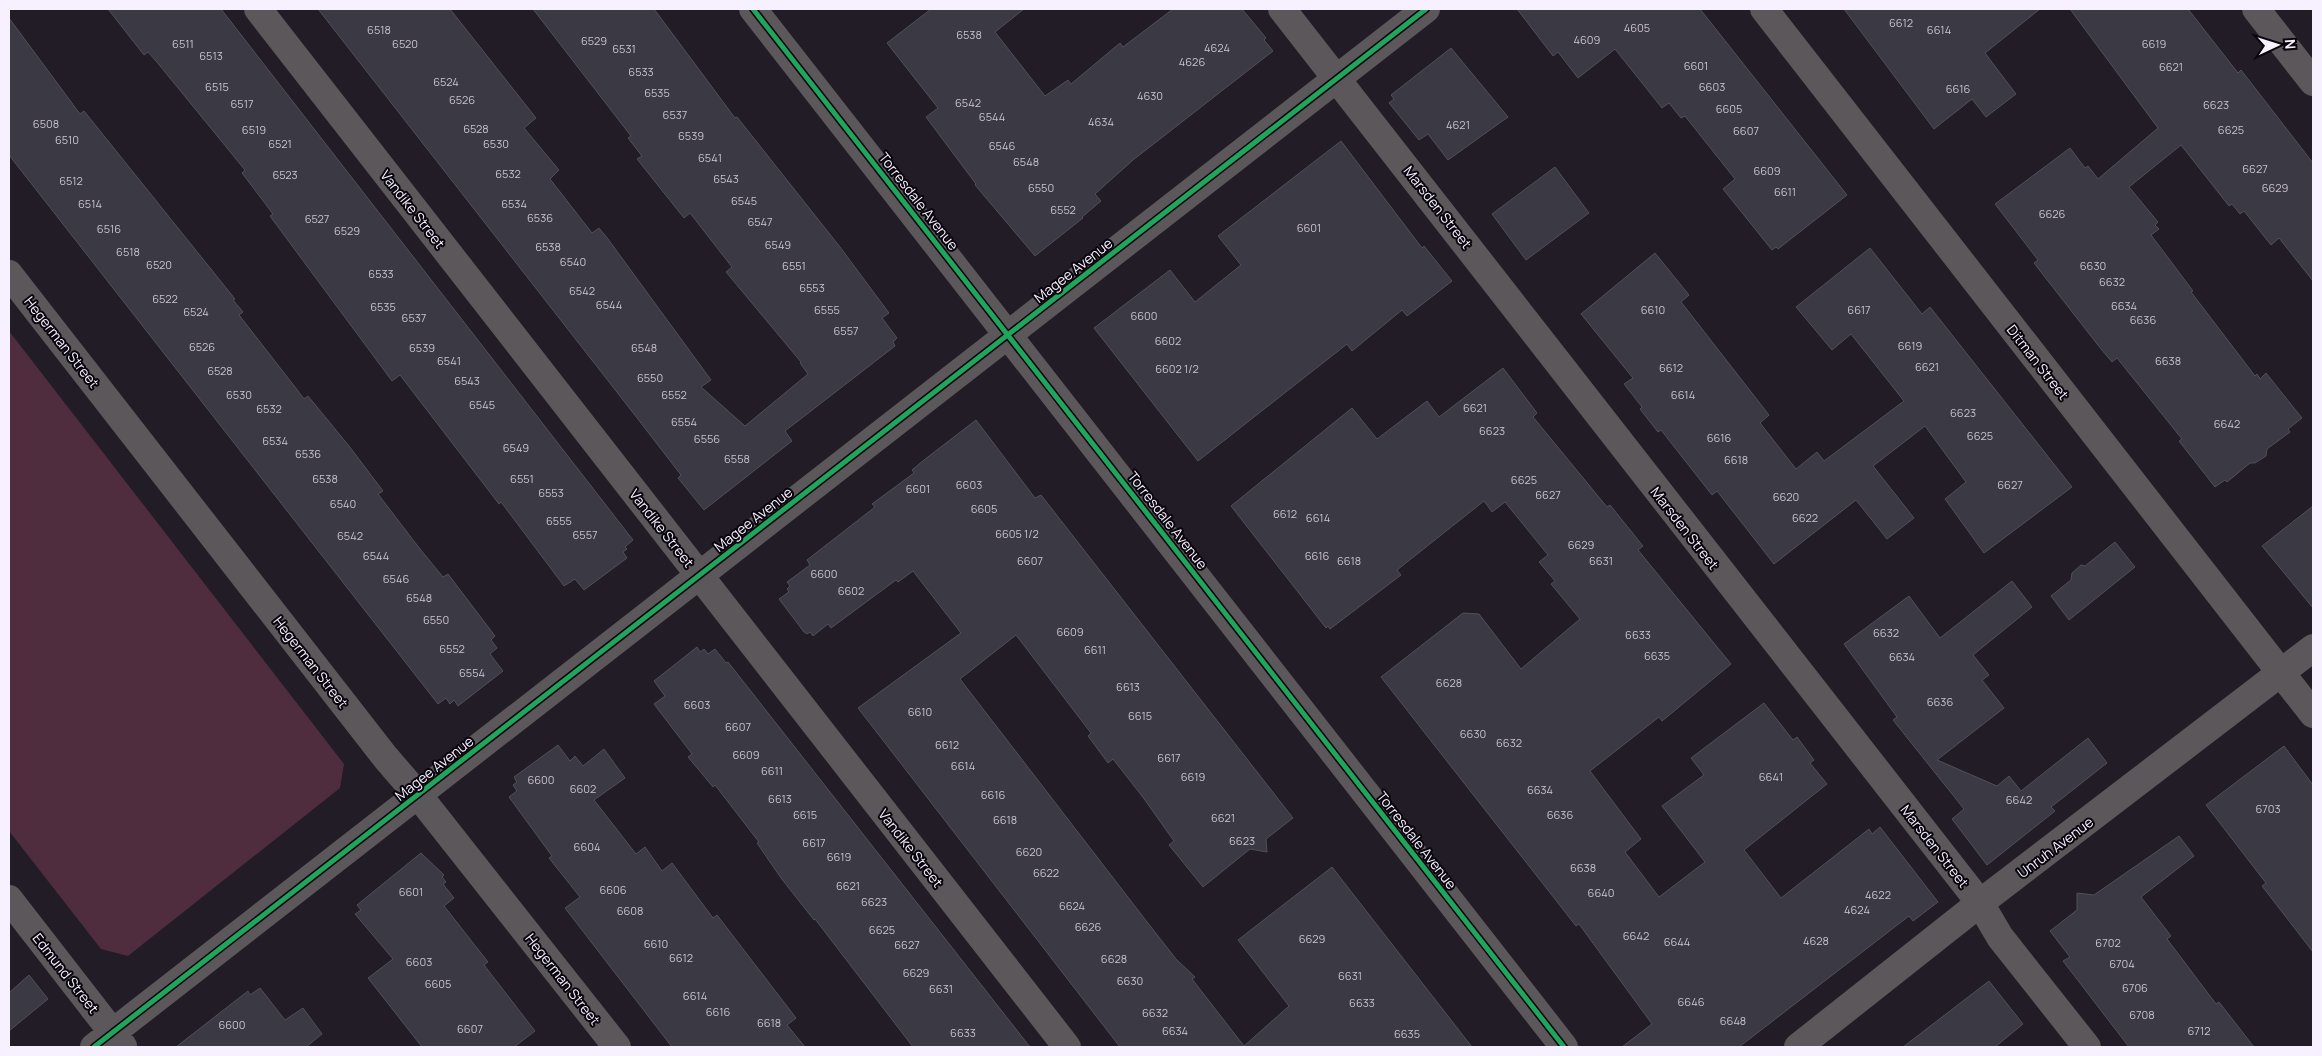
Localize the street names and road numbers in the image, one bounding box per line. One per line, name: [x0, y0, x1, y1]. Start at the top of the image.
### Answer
street label: Torresdale Avenue: [875, 148, 963, 254]
street label: Marsden Street: [1400, 162, 1477, 253]
street label: Vandike Street: [376, 166, 450, 252]
street label: Magee Avenue: [1030, 233, 1116, 307]
street label: Hegerman Street: [20, 292, 104, 392]
street label: Ditman Street: [2003, 321, 2073, 404]
street label: Torresdale Avenue: [1124, 467, 1212, 573]
street label: Magee Avenue: [710, 482, 796, 556]
street label: Marsden Street: [1647, 483, 1724, 574]
street label: Vandike Street: [625, 485, 699, 571]
street label: Hegerman Street: [269, 612, 353, 712]
street label: Magee Avenue: [391, 731, 477, 805]
street label: Torresdale Avenue: [1373, 787, 1461, 893]
street label: Marsden Street: [1897, 801, 1974, 892]
street label: Vandike Street: [874, 805, 948, 891]
street label: Unruh Avenue: [2013, 812, 2097, 882]
street label: Edmund Street: [29, 929, 104, 1017]
street label: Hegerman Street: [521, 929, 605, 1029]

